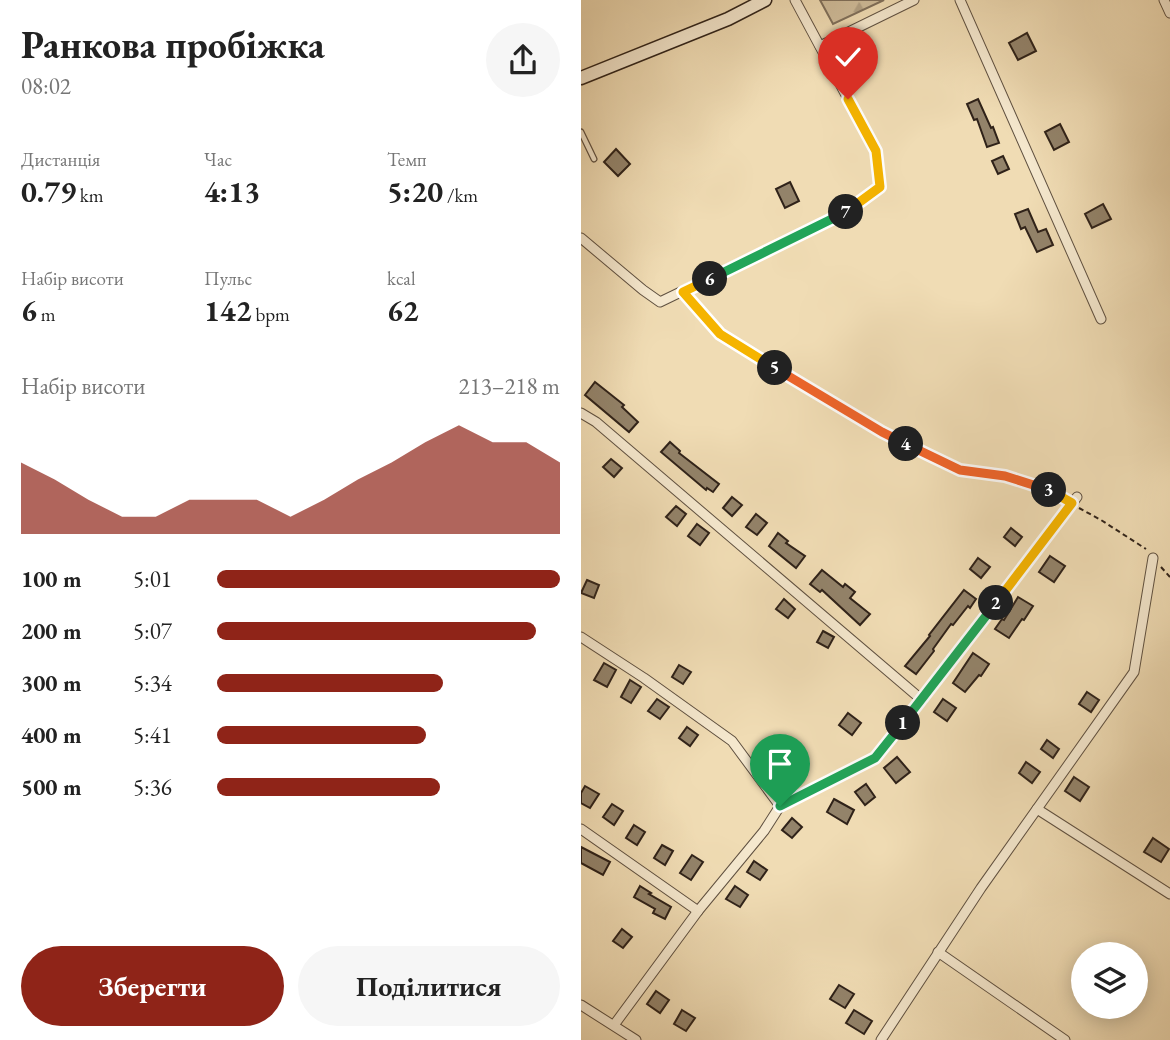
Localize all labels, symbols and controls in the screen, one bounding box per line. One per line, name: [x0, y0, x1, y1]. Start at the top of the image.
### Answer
text: Ранкова пробіжка: [21, 20, 325, 69]
button: share: [486, 23, 560, 97]
pin: [818, 27, 878, 99]
icon: check: [829, 38, 867, 76]
text: 08:02: [21, 71, 71, 101]
text: Дистанція: [21, 147, 100, 172]
text: Час: [204, 147, 232, 172]
text: Темп: [387, 147, 427, 172]
text: 0.79: [21, 172, 76, 211]
text: 4:13: [204, 172, 260, 211]
text: 5:20: [387, 172, 443, 211]
text: km: [76, 183, 104, 208]
text: /km: [443, 183, 478, 208]
pin: 7: [828, 194, 863, 230]
text: 7: [840, 199, 851, 224]
pin: 6: [692, 262, 727, 296]
text: Набір висоти: [21, 266, 124, 291]
text: Пульс: [204, 266, 252, 291]
text: kcal: [387, 266, 416, 291]
text: 6: [704, 266, 715, 291]
text: 6: [21, 291, 37, 330]
text: 142: [204, 291, 252, 330]
text: 62: [387, 291, 419, 330]
text: m: [37, 302, 55, 327]
text: bpm: [252, 302, 290, 327]
pin: 5: [757, 350, 793, 386]
text: 5: [769, 355, 780, 380]
text: Набір висоти: [21, 371, 145, 401]
text: 213–218 m: [459, 371, 560, 401]
pin: 4: [889, 426, 923, 462]
text: 4: [900, 431, 911, 456]
pin: 3: [1031, 472, 1067, 508]
text: 3: [1043, 477, 1054, 502]
text: 100 m: [21, 564, 82, 594]
text: 5:01: [133, 564, 172, 594]
pin: 2: [979, 586, 1013, 620]
text: 2: [990, 590, 1001, 615]
text: 200 m: [21, 616, 82, 646]
text: 5:07: [133, 616, 172, 646]
text: 300 m: [21, 668, 82, 698]
text: 5:34: [133, 668, 172, 698]
pin: 1: [885, 706, 921, 740]
text: 1: [897, 710, 908, 735]
text: 400 m: [21, 720, 82, 750]
text: 5:41: [133, 720, 172, 750]
pin: [750, 734, 810, 806]
icon: arrive: [761, 745, 799, 783]
text: 500 m: [21, 772, 82, 802]
text: 5:36: [133, 772, 172, 802]
map controls: [1071, 942, 1148, 1019]
button: layers: [1071, 942, 1148, 1019]
button: Зберегти: [21, 946, 284, 1026]
button: Поділитися: [298, 946, 560, 1026]

